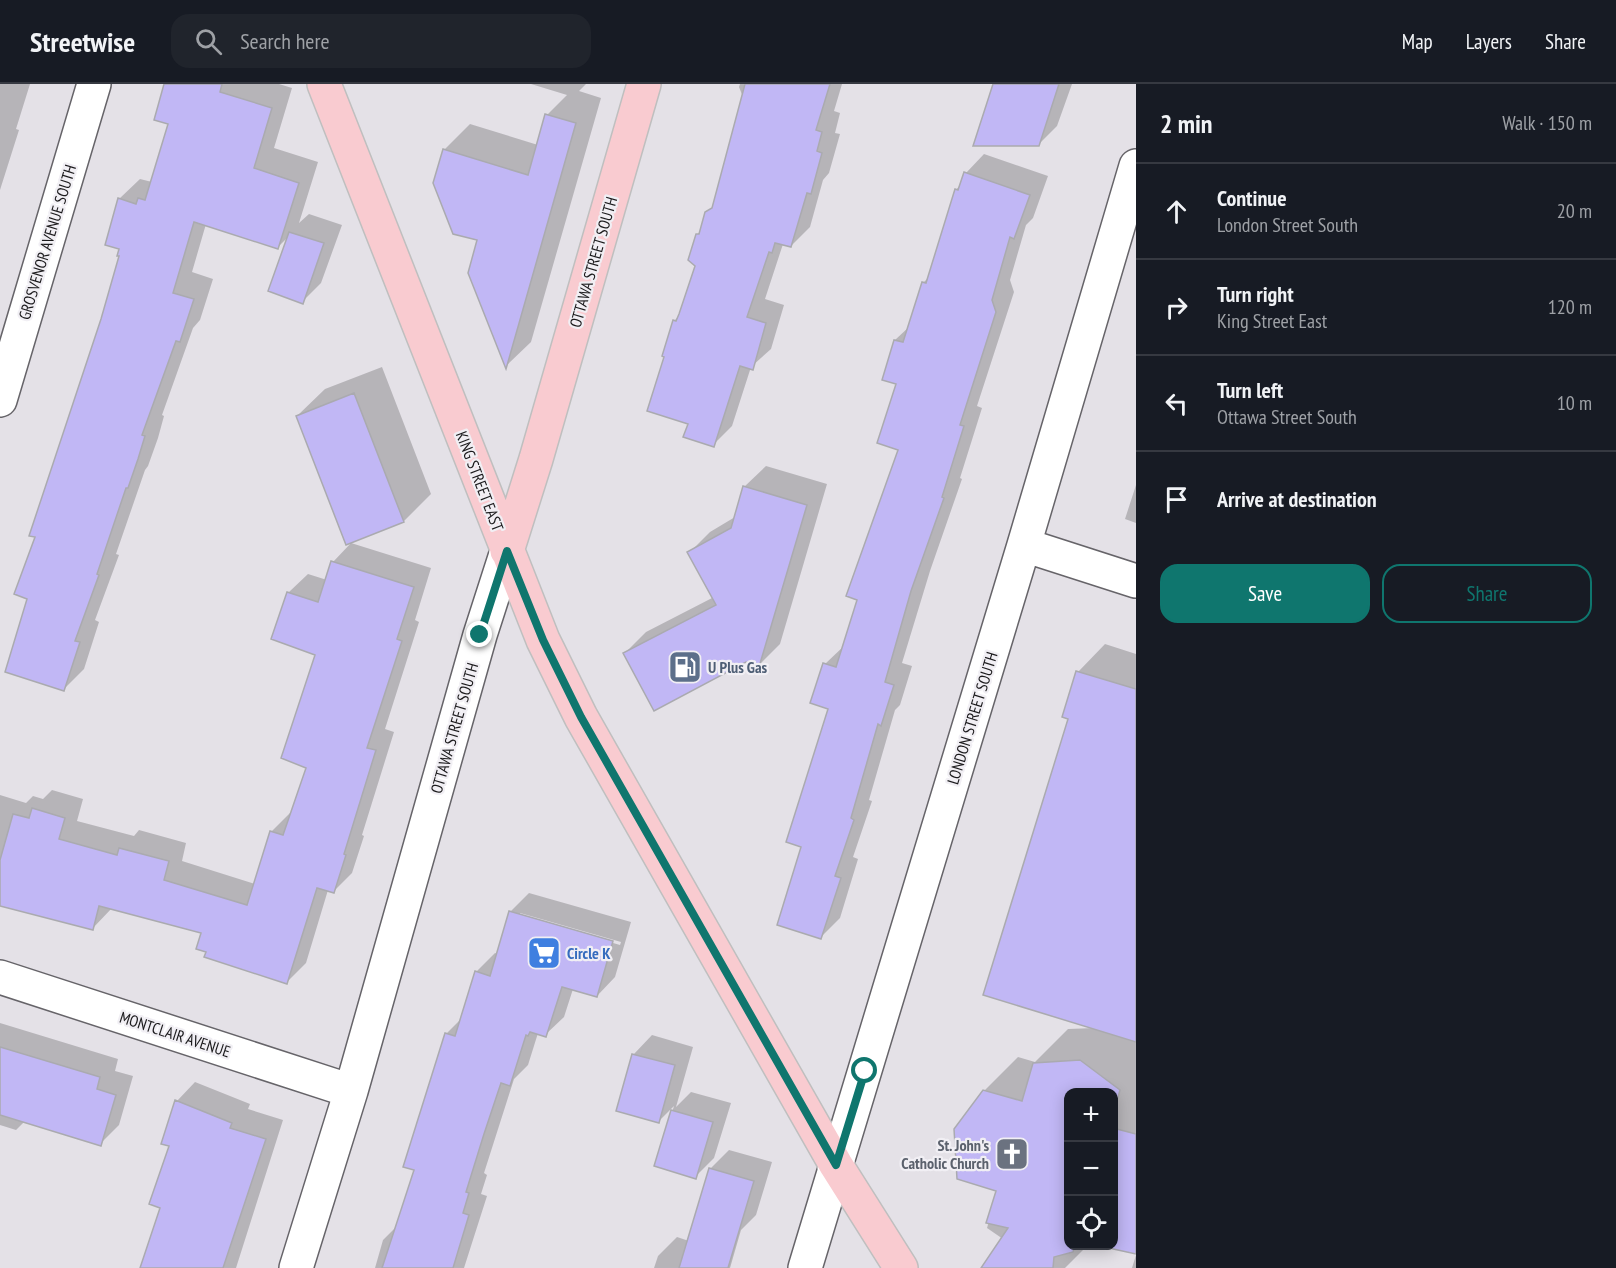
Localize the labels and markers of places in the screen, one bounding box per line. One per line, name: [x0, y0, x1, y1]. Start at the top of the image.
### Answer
fuel station icon: U Plus Gas: [667, 649, 703, 685]
place label: U Plus Gas: [708, 657, 768, 677]
supermarket icon: Circle K: [526, 935, 562, 971]
place label: Circle K: [567, 943, 611, 963]
place label: St. John's Catholic Church: [901, 1135, 989, 1173]
church icon: St. John's Catholic Church: [994, 1136, 1030, 1172]

